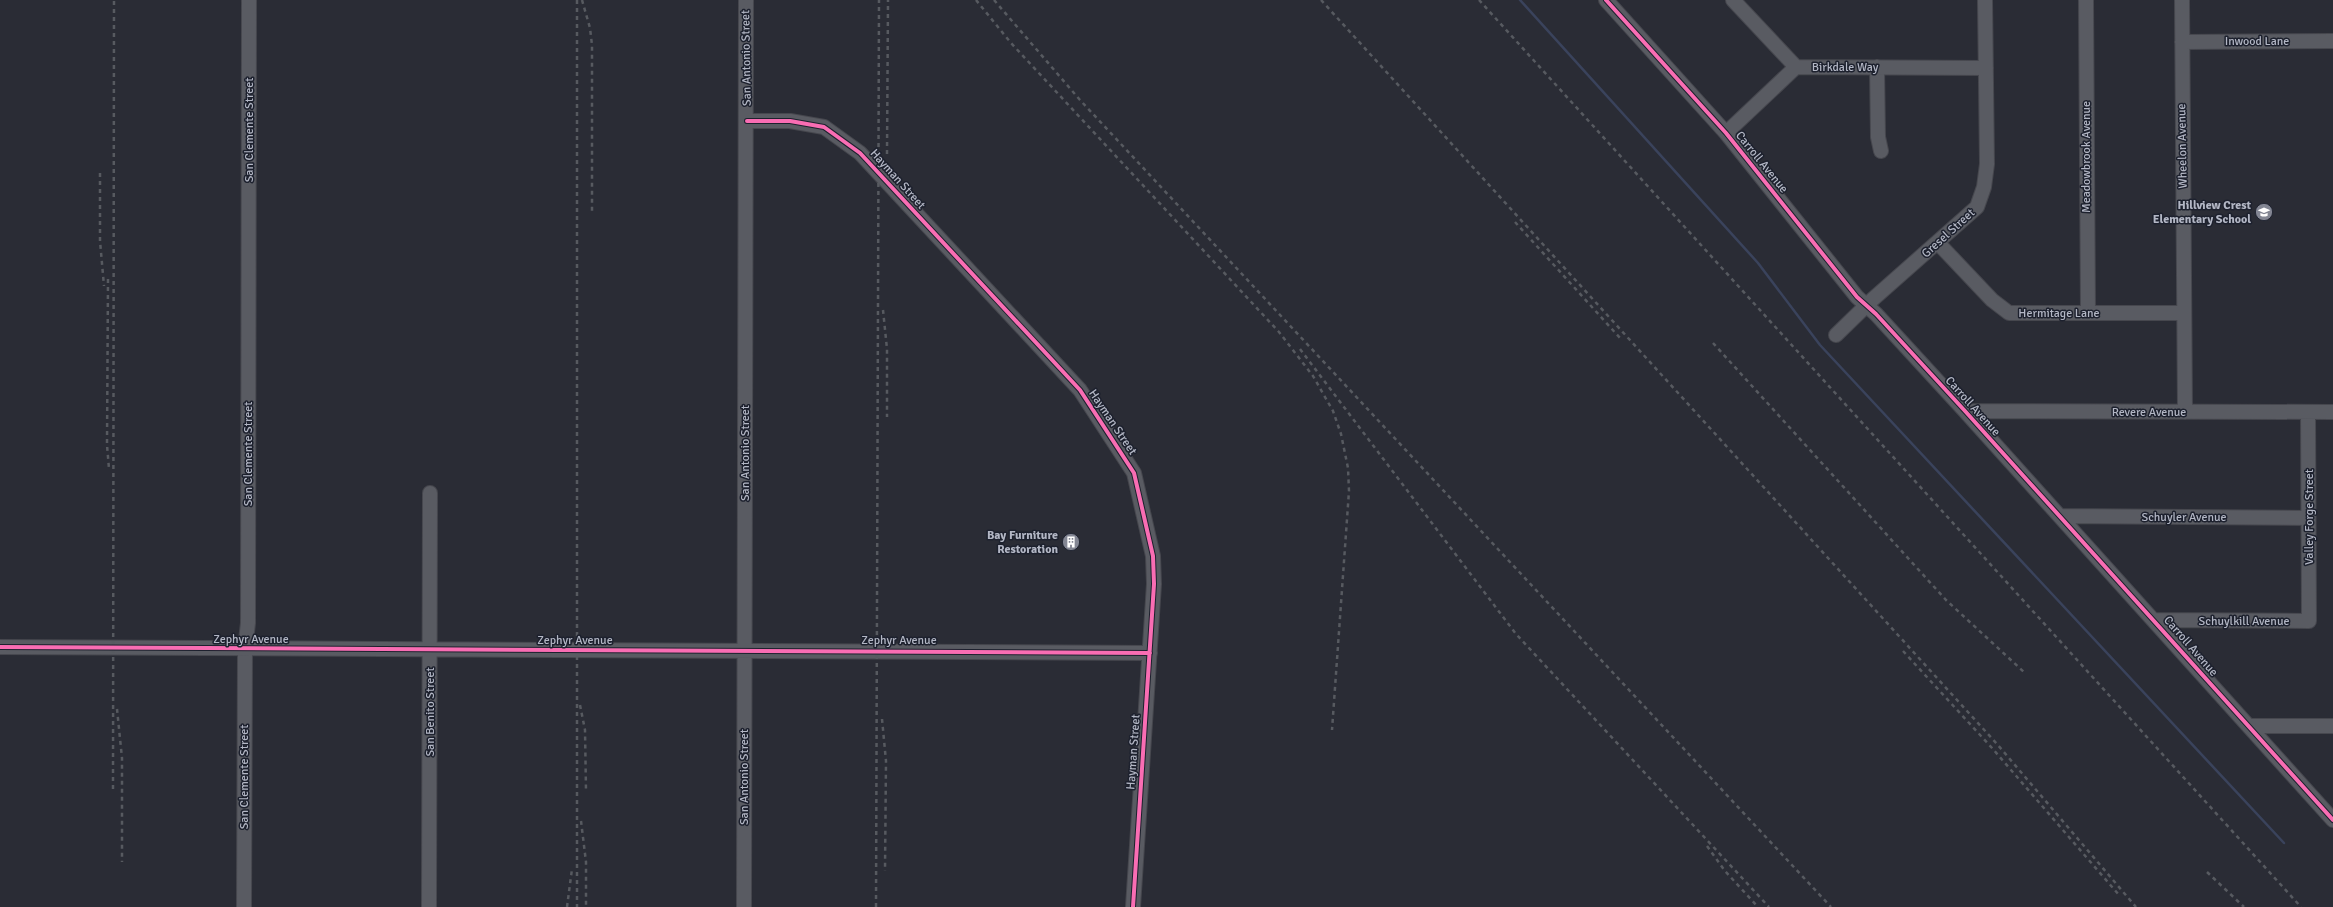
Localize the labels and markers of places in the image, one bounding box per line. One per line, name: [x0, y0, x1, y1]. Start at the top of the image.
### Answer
place label: Hillview Crest Elementary School: [2153, 198, 2251, 227]
school or university icon: Hillview Crest Elementary School: [2254, 202, 2274, 222]
place label: Bay Furniture Restoration: [987, 528, 1058, 557]
building icon: Bay Furniture Restoration: [1061, 532, 1081, 552]

